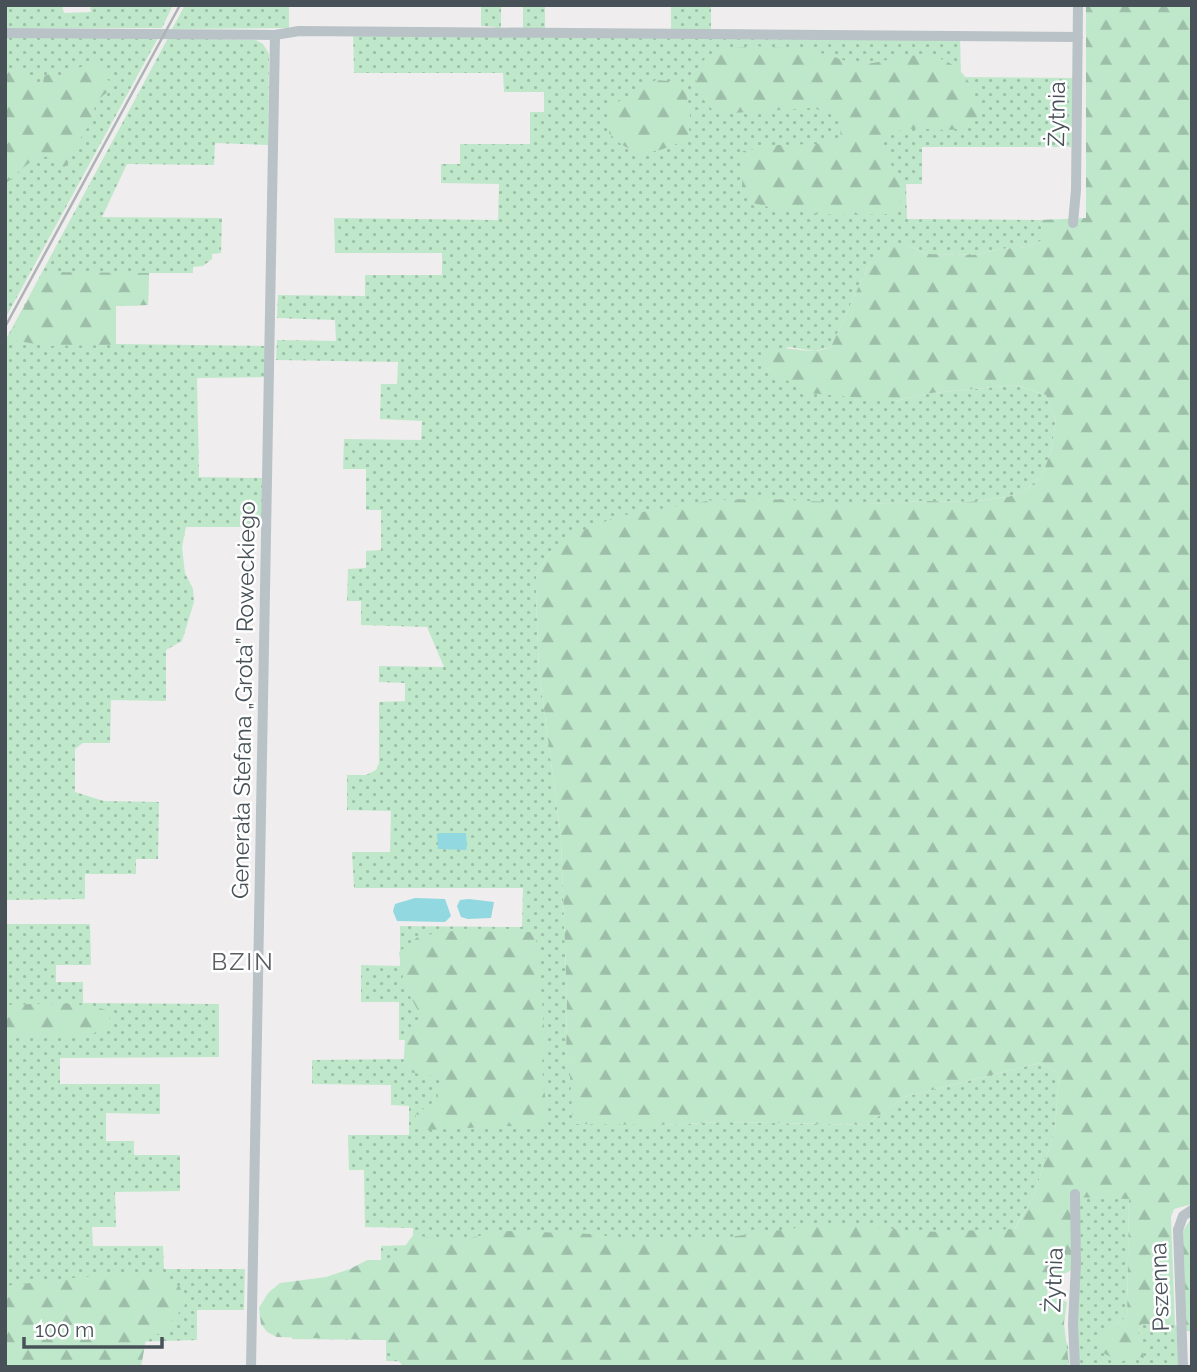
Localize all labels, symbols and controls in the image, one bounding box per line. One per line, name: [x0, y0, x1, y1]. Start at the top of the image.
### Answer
street label: Żytnia: [1042, 81, 1070, 147]
street label: Generała Stefana „Grota” Roweckiego: [226, 501, 260, 899]
district label: BZIN: [211, 947, 275, 976]
street label: Pszenna: [1144, 1242, 1174, 1332]
street label: Żytnia: [1038, 1247, 1068, 1313]
scale bar: [24, 1306, 163, 1350]
text: 100 m: [35, 1317, 94, 1342]

